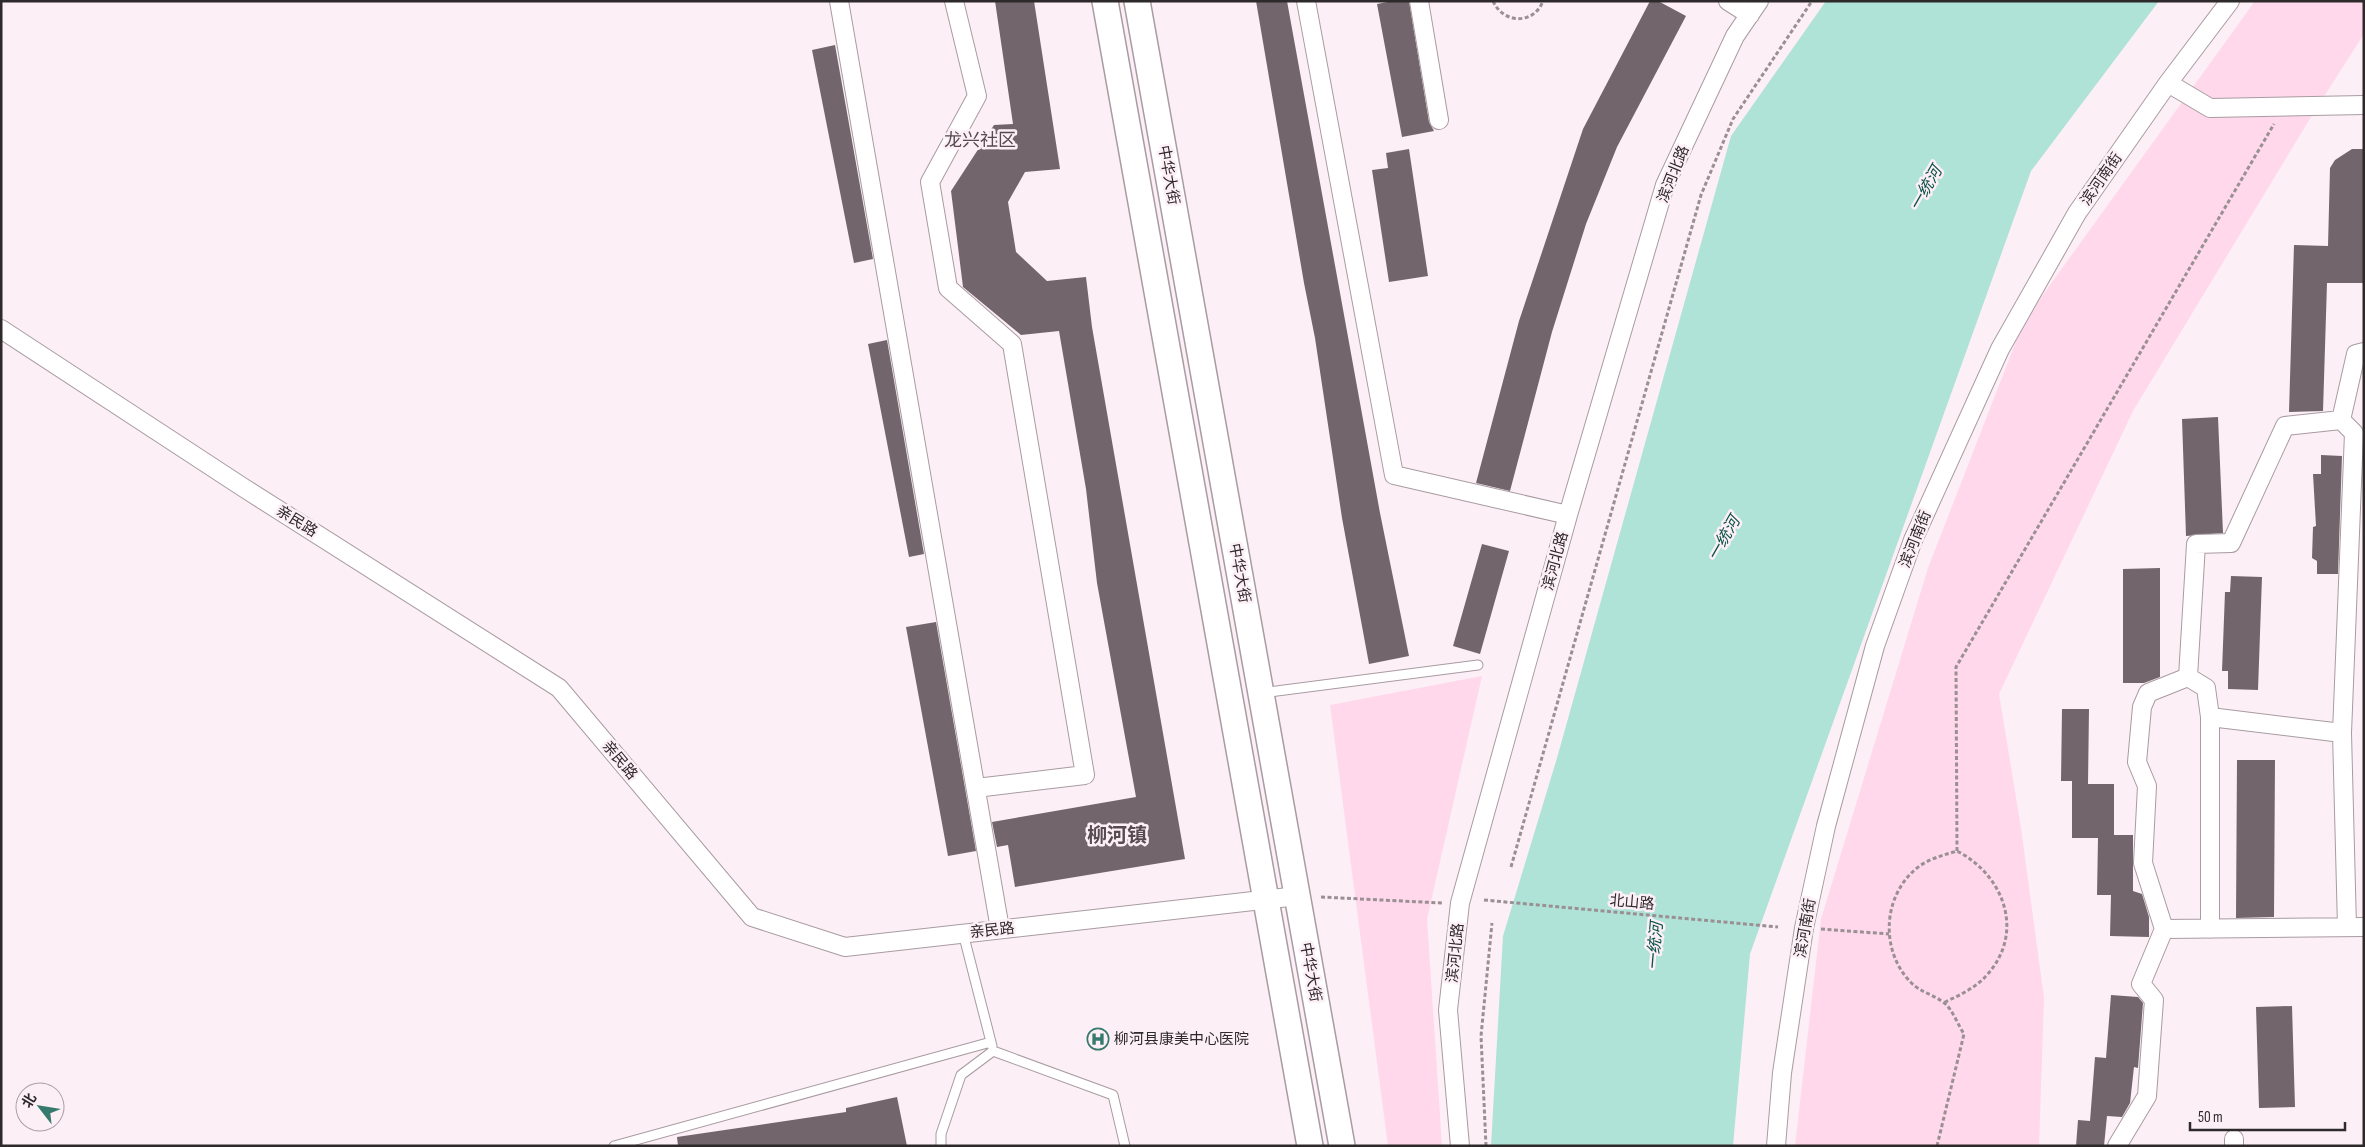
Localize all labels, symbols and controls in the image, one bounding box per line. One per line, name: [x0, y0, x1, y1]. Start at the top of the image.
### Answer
district label: 龙兴社区: [944, 130, 1016, 151]
street label: 滨河北路: [1653, 143, 1694, 206]
street label: 中华大街: [1154, 144, 1183, 206]
street label: 滨河南街: [2076, 149, 2126, 209]
water label: 一统河: [1906, 161, 1948, 214]
street label: 亲民路: [273, 501, 321, 541]
street label: 滨河南街: [1895, 508, 1936, 571]
water label: 一统河: [1704, 511, 1746, 564]
street label: 滨河北路: [1539, 530, 1572, 593]
street label: 中华大街: [1225, 542, 1254, 604]
street label: 亲民路: [598, 737, 641, 784]
district label: 柳河镇: [1087, 824, 1147, 848]
street label: 北山路: [1609, 891, 1655, 914]
street label: 滨河南街: [1791, 897, 1820, 959]
water label: 一统河: [1644, 918, 1667, 971]
street label: 亲民路: [969, 919, 1015, 942]
street label: 滨河北路: [1443, 922, 1468, 984]
street label: 中华大街: [1296, 941, 1325, 1003]
hospital icon: 柳河县康美中心医院: [1086, 1027, 1110, 1051]
place label: 柳河县康美中心医院: [1114, 1030, 1249, 1049]
north arrow: [15, 1082, 65, 1132]
text: 北: [18, 1090, 40, 1111]
scale bar: [2190, 1100, 2345, 1132]
text: 50 m: [2198, 1108, 2223, 1127]

